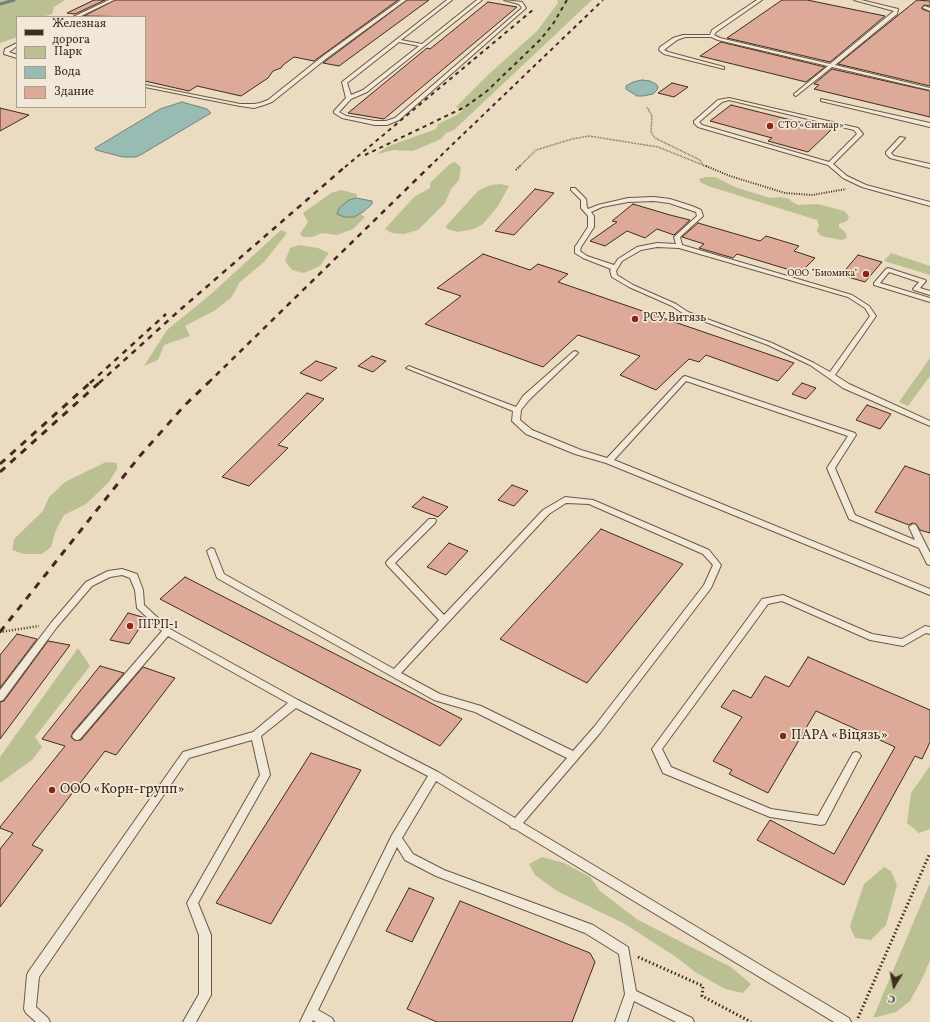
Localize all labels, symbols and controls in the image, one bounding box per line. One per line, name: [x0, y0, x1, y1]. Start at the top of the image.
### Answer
legend: [16, 16, 146, 108]
text: Железная дорога: [52, 16, 106, 48]
text: Парк: [54, 44, 82, 60]
text: Вода: [54, 64, 81, 80]
text: Здание: [54, 84, 94, 100]
place label: СТО «Сигмар»: [778, 120, 844, 132]
marker: СТО «Сигмар»: [765, 121, 775, 131]
place label: ООО "Биомика": [787, 268, 858, 280]
marker: ООО "Биомика": [861, 269, 871, 279]
place label: РСУ Витязь: [643, 312, 706, 326]
marker: РСУ Витязь: [630, 314, 640, 324]
place label: ПГРП-1: [138, 619, 179, 633]
marker: ПГРП-1: [125, 621, 135, 631]
place label: ПАРА «Віцязь»: [791, 728, 888, 744]
marker: ПАРА «Віцязь»: [778, 731, 788, 741]
place label: ООО «Корн-групп»: [60, 782, 185, 798]
marker: ООО «Корн-групп»: [47, 785, 57, 795]
north arrow: [874, 966, 914, 1006]
text: С: [887, 990, 897, 1006]

